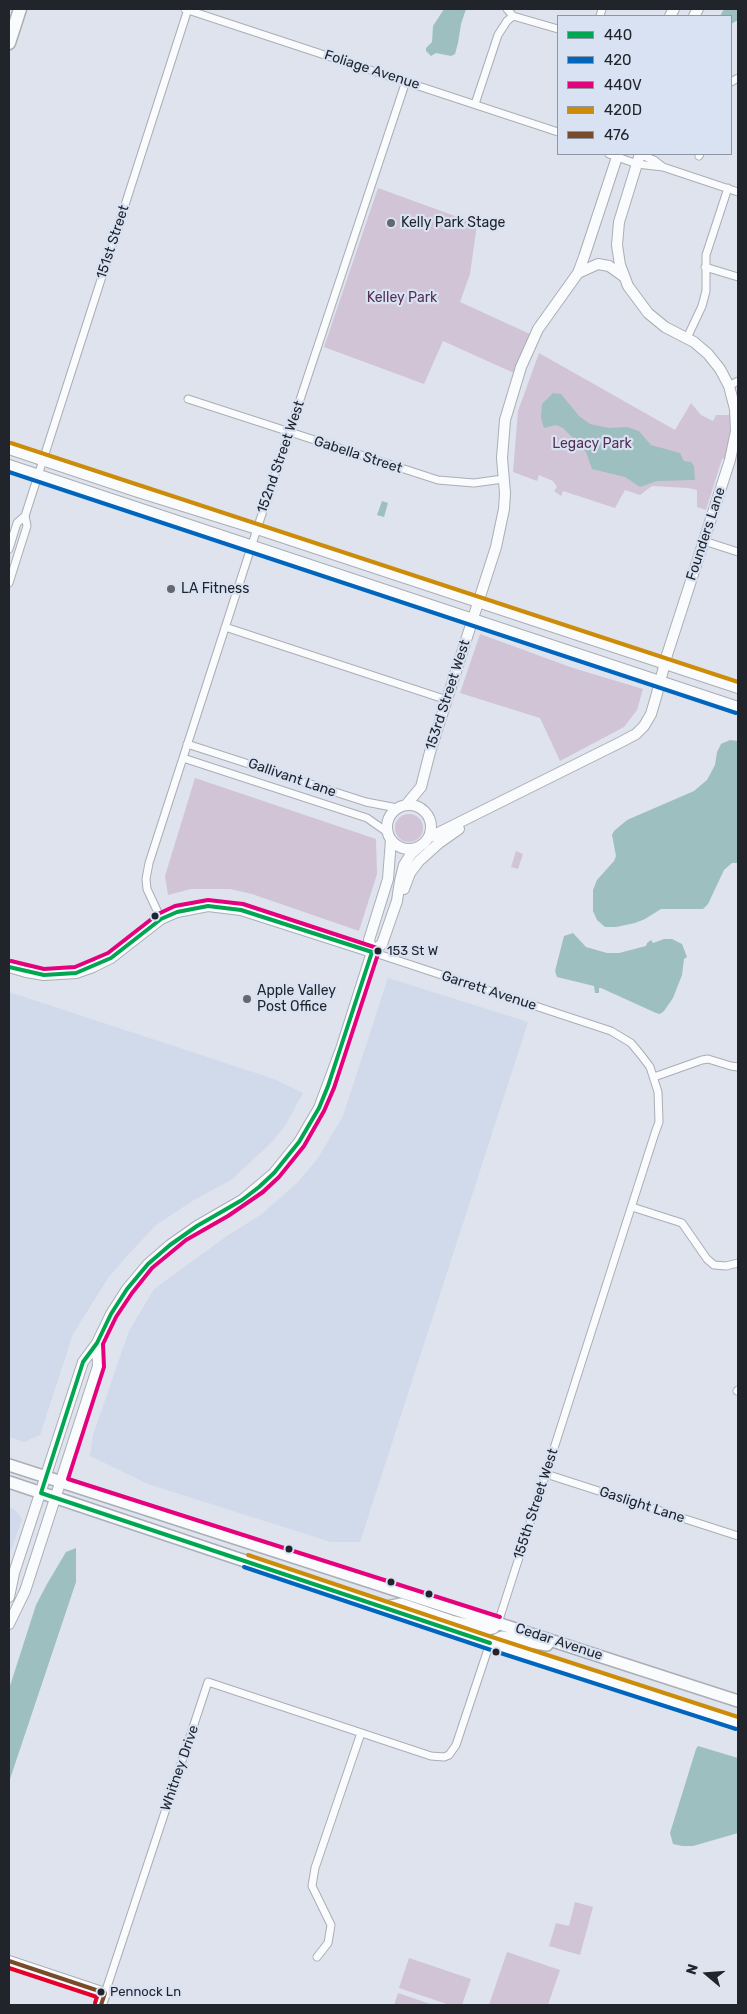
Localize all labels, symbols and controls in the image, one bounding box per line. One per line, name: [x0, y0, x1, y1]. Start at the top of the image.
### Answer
legend: [557, 15, 732, 155]
text: 440: [604, 26, 632, 44]
street label: Foliage Avenue: [322, 47, 422, 93]
text: 420: [604, 51, 632, 69]
text: 440V: [604, 76, 642, 94]
text: 420D: [604, 101, 642, 119]
text: 476: [604, 126, 629, 144]
street label: 151st Street: [93, 203, 133, 281]
place label: Kelly Park Stage: [401, 215, 505, 231]
marker: Kelly Park Stage: [385, 217, 397, 229]
park label: Kelley Park: [367, 290, 437, 306]
street label: 152nd Street West: [254, 398, 308, 516]
street label: Gabella Street: [312, 433, 404, 477]
park label: Legacy Park: [552, 436, 632, 452]
street label: Founders Lane: [683, 485, 729, 583]
place label: LA Fitness: [181, 581, 249, 597]
marker: LA Fitness: [165, 583, 177, 595]
street label: 153rd Street West: [422, 638, 474, 752]
street label: Gallivant Lane: [246, 755, 338, 801]
unlabelled marker: [150, 911, 160, 921]
place label: 153 St W: [387, 943, 438, 959]
marker: 153 St W: [373, 946, 383, 956]
street label: Garrett Avenue: [439, 968, 539, 1014]
place label: Apple Valley Post Office: [257, 983, 336, 1016]
marker: Apple Valley Post Office: [241, 993, 253, 1005]
street label: 155th Street West: [510, 1447, 562, 1561]
street label: Gaslight Lane: [597, 1483, 687, 1527]
unlabelled marker: [284, 1544, 294, 1554]
unlabelled marker: [386, 1577, 396, 1587]
unlabelled marker: [424, 1589, 434, 1599]
street label: Cedar Avenue: [513, 1620, 605, 1664]
unlabelled marker: [491, 1647, 501, 1657]
street label: Whitney Drive: [157, 1723, 203, 1813]
north arrow: [682, 1949, 732, 1999]
text: N: [683, 1962, 702, 1977]
place label: Pennock Ln: [110, 1984, 181, 2000]
marker: Pennock Ln: [96, 1987, 106, 1997]

